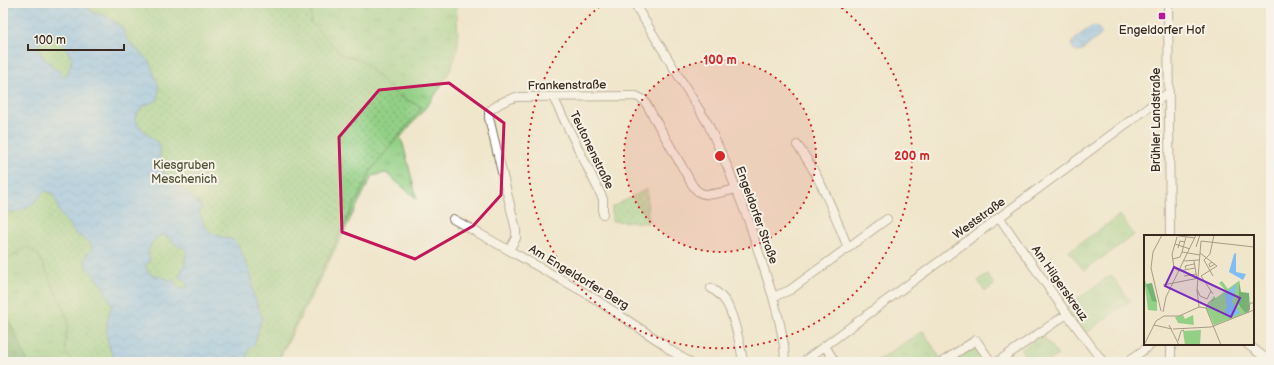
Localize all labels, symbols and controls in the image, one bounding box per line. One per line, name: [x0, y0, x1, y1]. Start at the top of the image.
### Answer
marker: Engeldorfer Hof: [1157, 11, 1167, 21]
place label: Engeldorfer Hof: [1119, 23, 1206, 38]
scale bar: [28, 26, 124, 52]
text: 100 m: [34, 33, 66, 48]
text: 100 m: [703, 53, 737, 68]
street label: Brühler Landstraße: [1149, 68, 1164, 172]
street label: Frankenstraße: [528, 77, 606, 94]
street label: Teutonenstraße: [566, 109, 617, 192]
centre of rings: [713, 149, 727, 163]
text: 200 m: [894, 149, 930, 164]
park label: Kiesgruben Meschenich: [151, 158, 217, 187]
street label: Engeldorfer Straße: [732, 164, 781, 266]
street label: Weststraße: [950, 194, 1008, 242]
inset map: [1144, 235, 1254, 345]
street label: Am Engeldorfer Berg: [526, 242, 632, 313]
street label: Am Hilgerskreuz: [1028, 243, 1091, 324]

